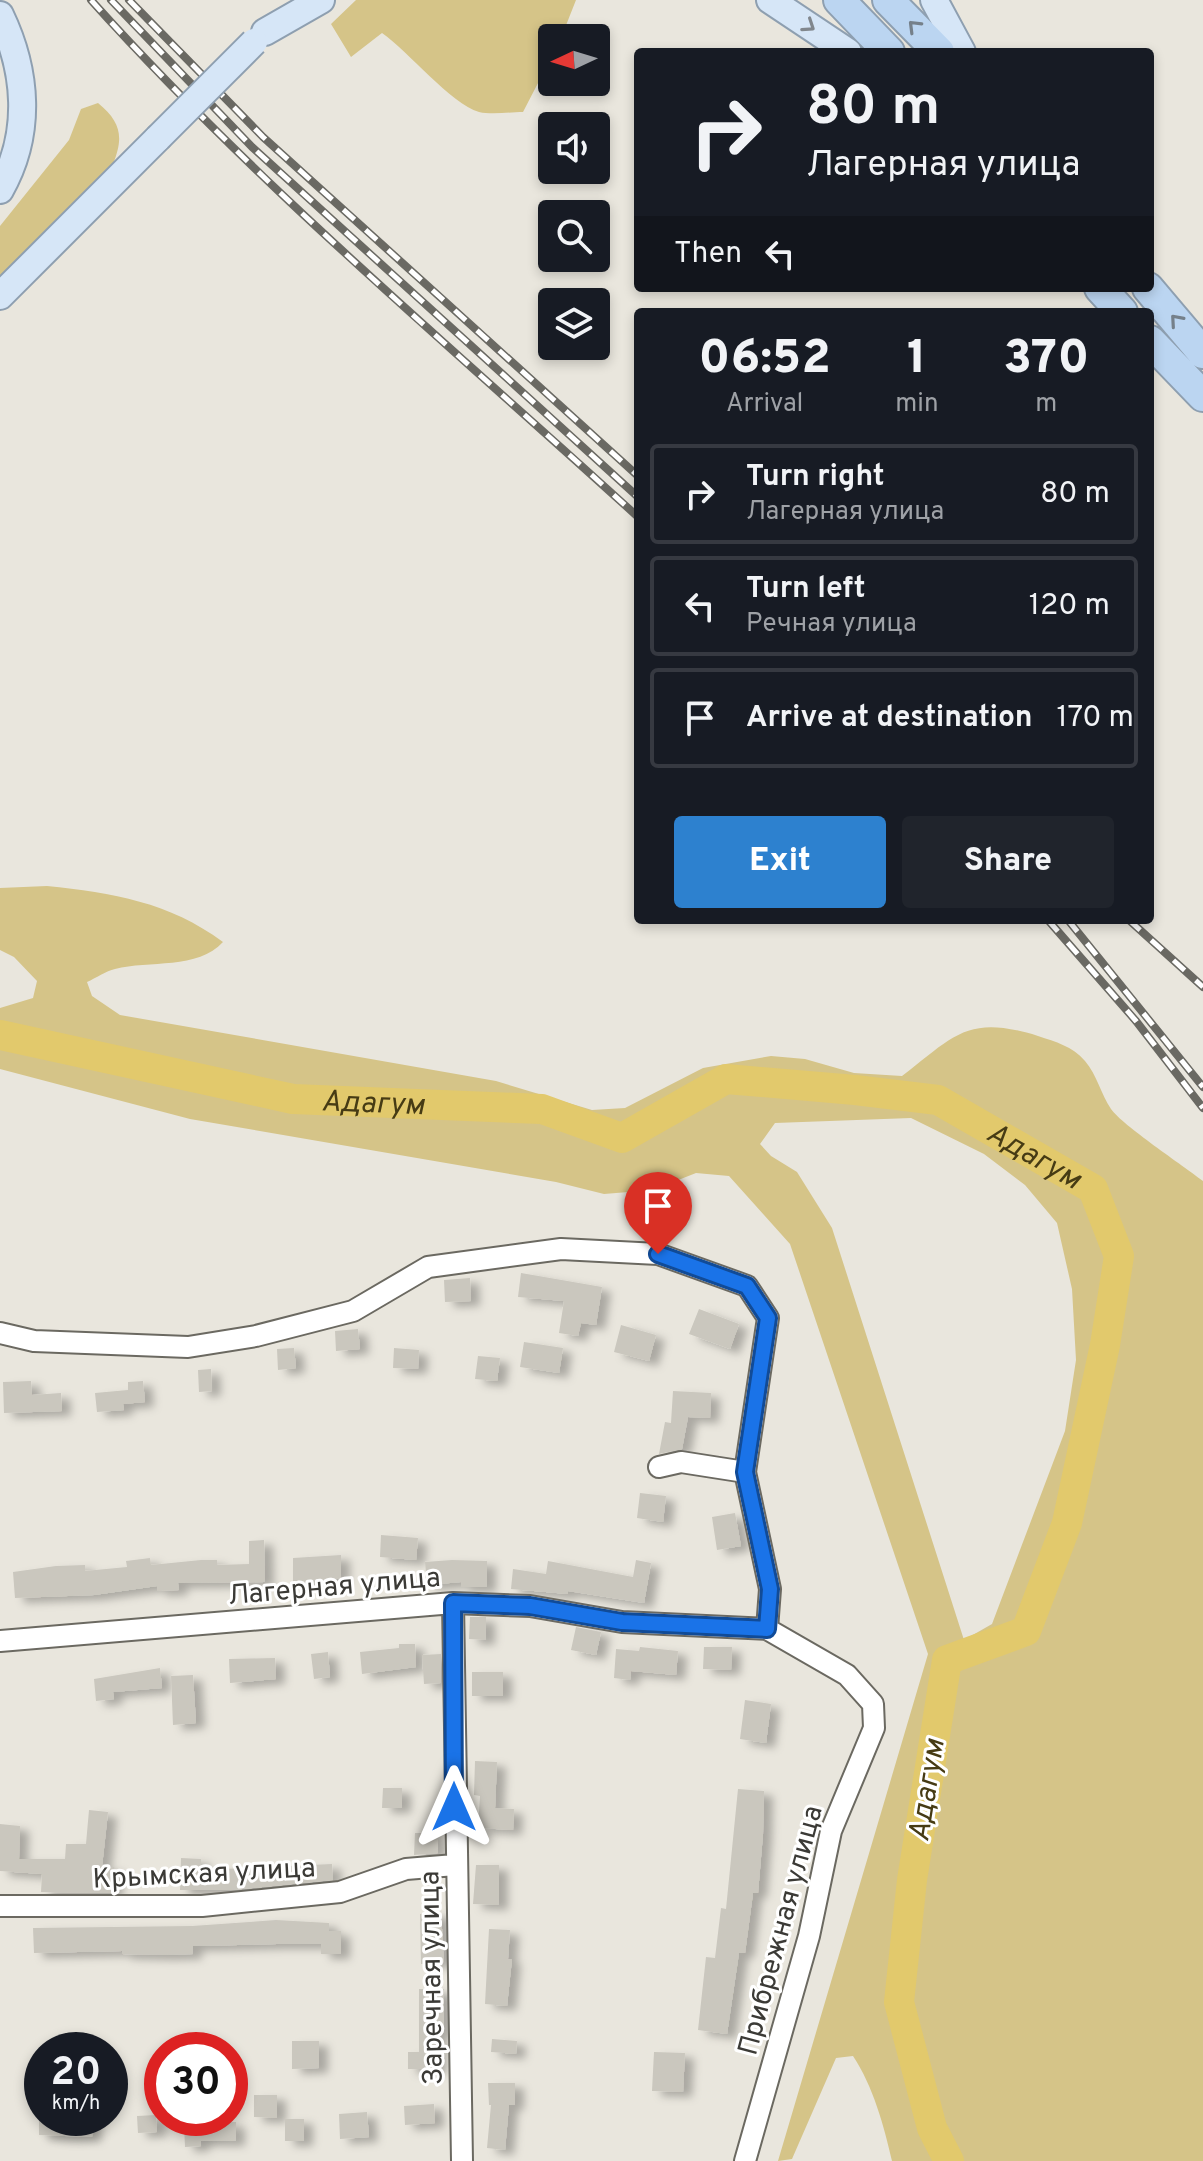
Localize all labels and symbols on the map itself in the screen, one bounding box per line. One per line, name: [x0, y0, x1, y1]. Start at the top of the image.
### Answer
one-way arrow: [801, 16, 815, 31]
one-way arrow: [909, 21, 923, 35]
north arrow: [538, 24, 610, 96]
one-way arrow: [1171, 315, 1186, 329]
water label: Адагум: [321, 1084, 426, 1125]
water label: Адагум: [979, 1116, 1088, 1200]
pin: [624, 1172, 692, 1254]
street label: Лагерная улица: [226, 1561, 442, 1615]
water label: Адагум: [902, 1736, 955, 1844]
position arrow: [412, 1765, 496, 1849]
street label: Прибрежная улица: [731, 1802, 833, 2060]
street label: Крымская улица: [92, 1851, 317, 1899]
street label: Заречная улица: [413, 1870, 453, 2086]
speed limit sign: 30: [144, 2032, 248, 2136]

